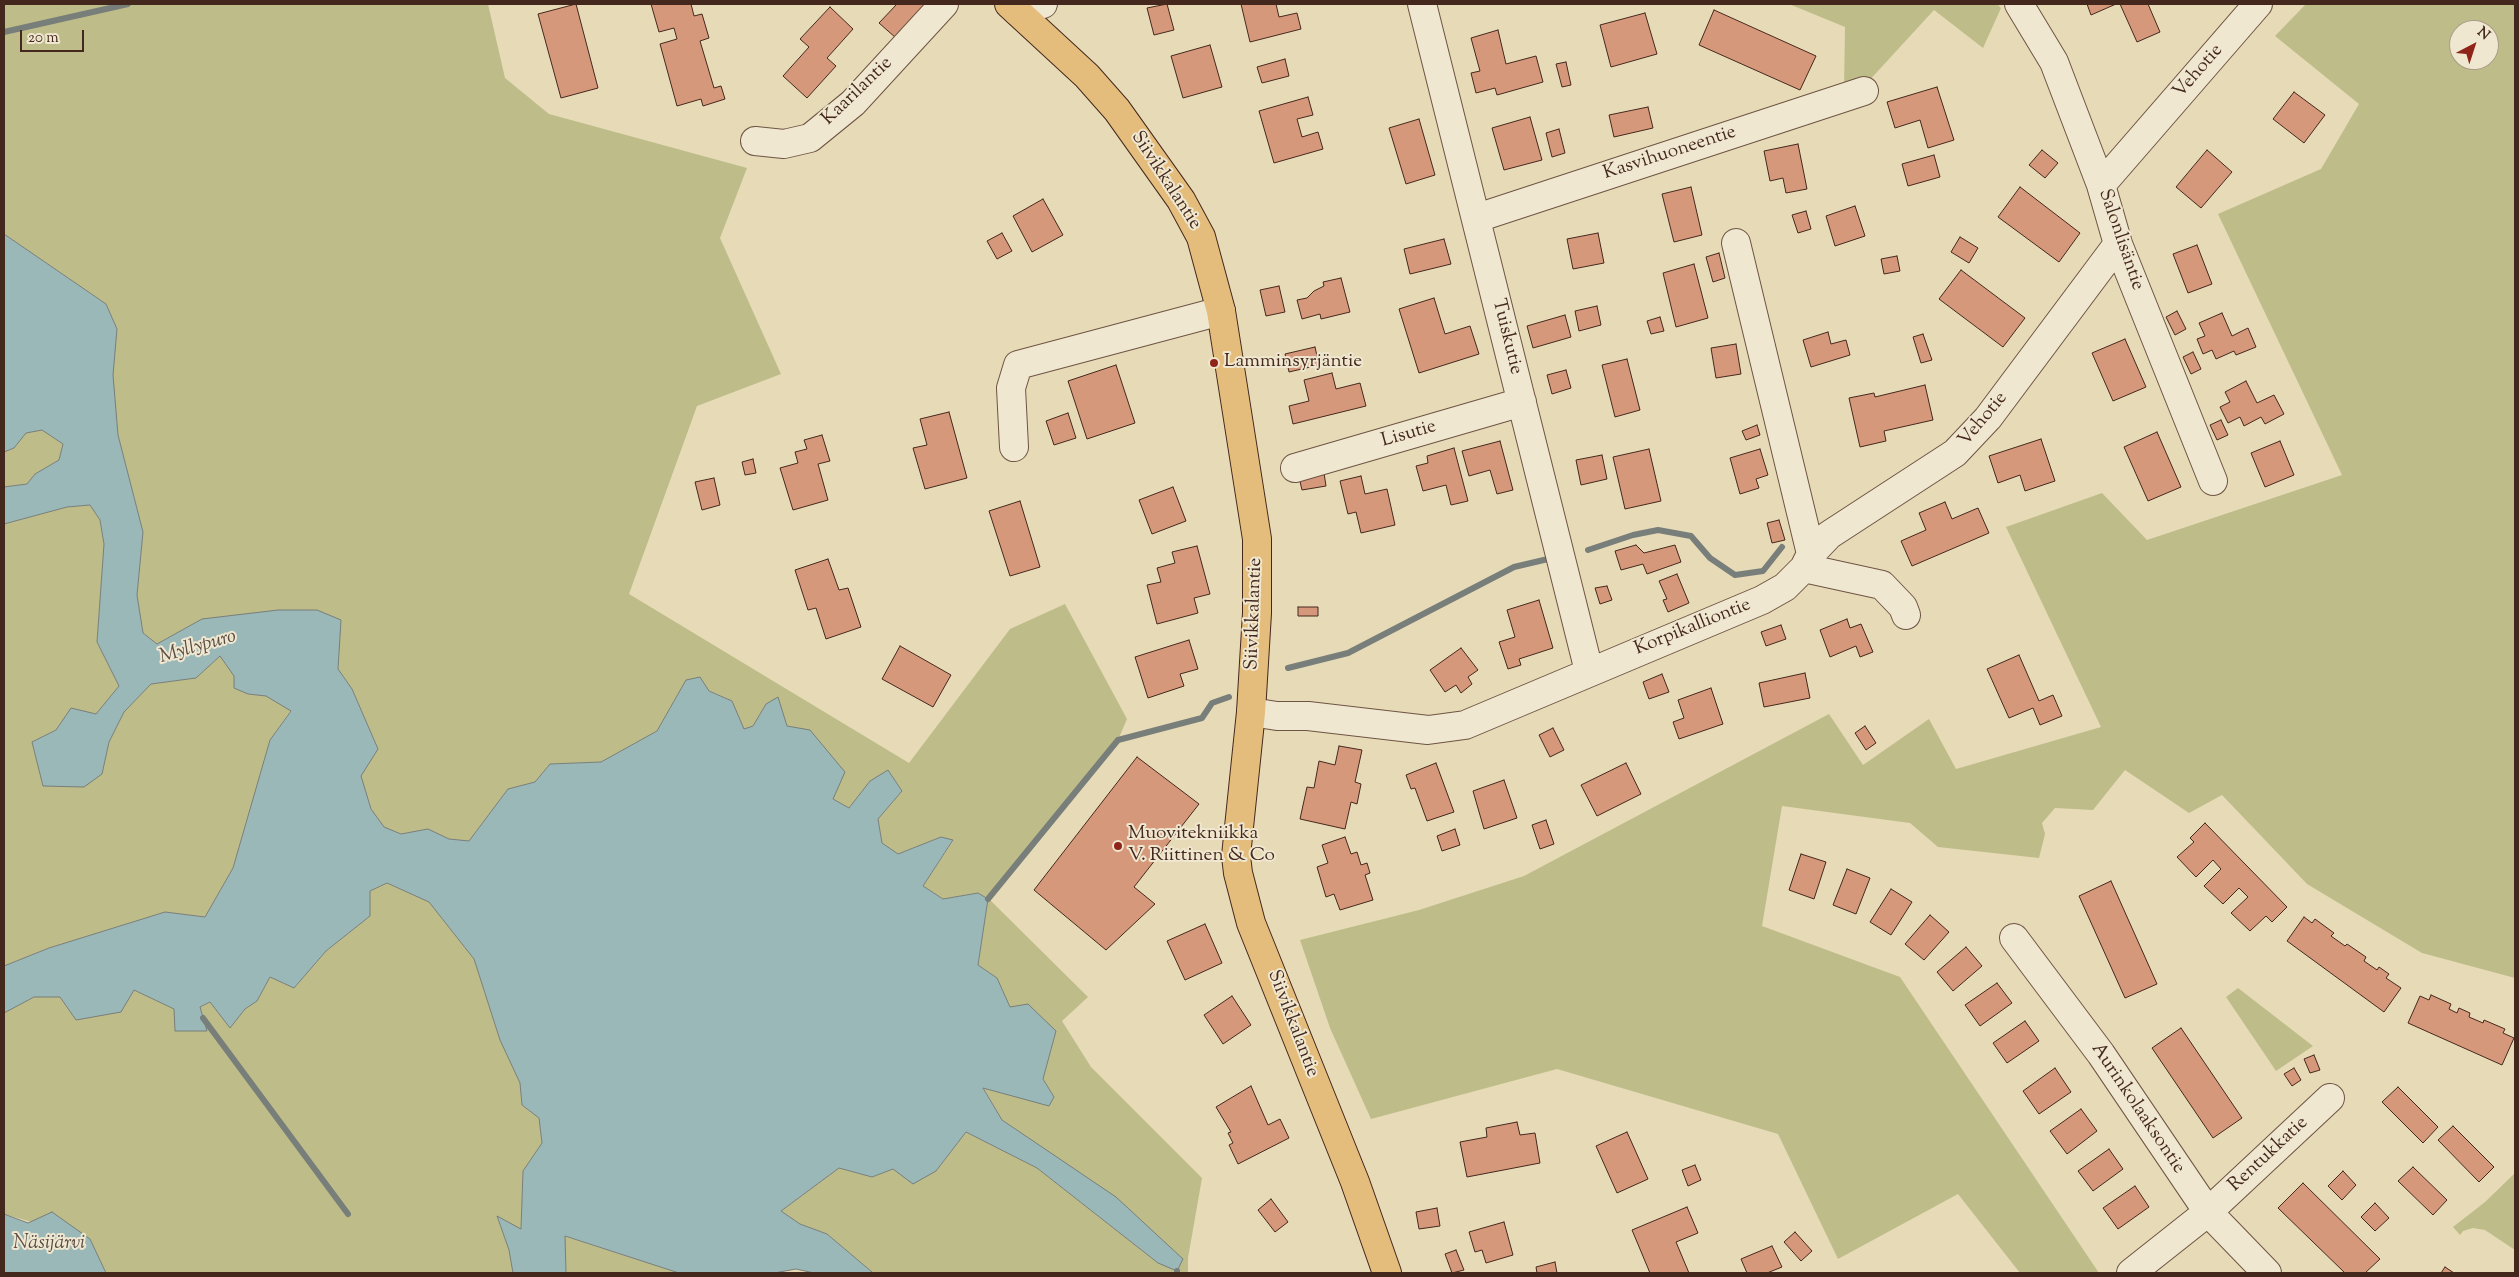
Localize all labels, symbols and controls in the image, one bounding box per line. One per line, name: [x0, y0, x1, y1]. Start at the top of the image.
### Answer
scale bar: [22, 20, 86, 52]
north arrow: [2449, 20, 2499, 70]
text: N: [2472, 23, 2494, 46]
text: 20 m: [28, 28, 59, 49]
street label: Vehotie: [2169, 40, 2229, 104]
street label: Kaarilantie: [818, 53, 898, 131]
street label: Kasvihuoneentie: [1601, 122, 1739, 186]
street label: Siivikkalantie: [1125, 128, 1205, 234]
street label: Salonlisäntie: [2092, 186, 2148, 294]
street label: Tuiskutie: [1486, 297, 1526, 377]
place label: Lamminsyrjäntie: [1224, 352, 1362, 374]
marker: Lamminsyrjäntie: [1208, 357, 1220, 369]
street label: Vehotie: [1955, 388, 2013, 452]
street label: Lisutie: [1379, 416, 1439, 454]
street label: Siivikkalantie: [1242, 557, 1268, 671]
street label: Korpikalliontie: [1631, 594, 1755, 662]
water label: Myllypuro: [157, 626, 239, 670]
place label: Muovitekniikka V. Riittinen & Co: [1128, 824, 1275, 868]
marker: Muovitekniikka V. Riittinen & Co: [1112, 840, 1124, 852]
street label: Siivikkalantie: [1261, 967, 1323, 1081]
street label: Aurinkolaaksontie: [2085, 1039, 2189, 1179]
street label: Rentukkatie: [2225, 1112, 2313, 1198]
water label: Näsijärvi: [13, 1233, 85, 1257]

